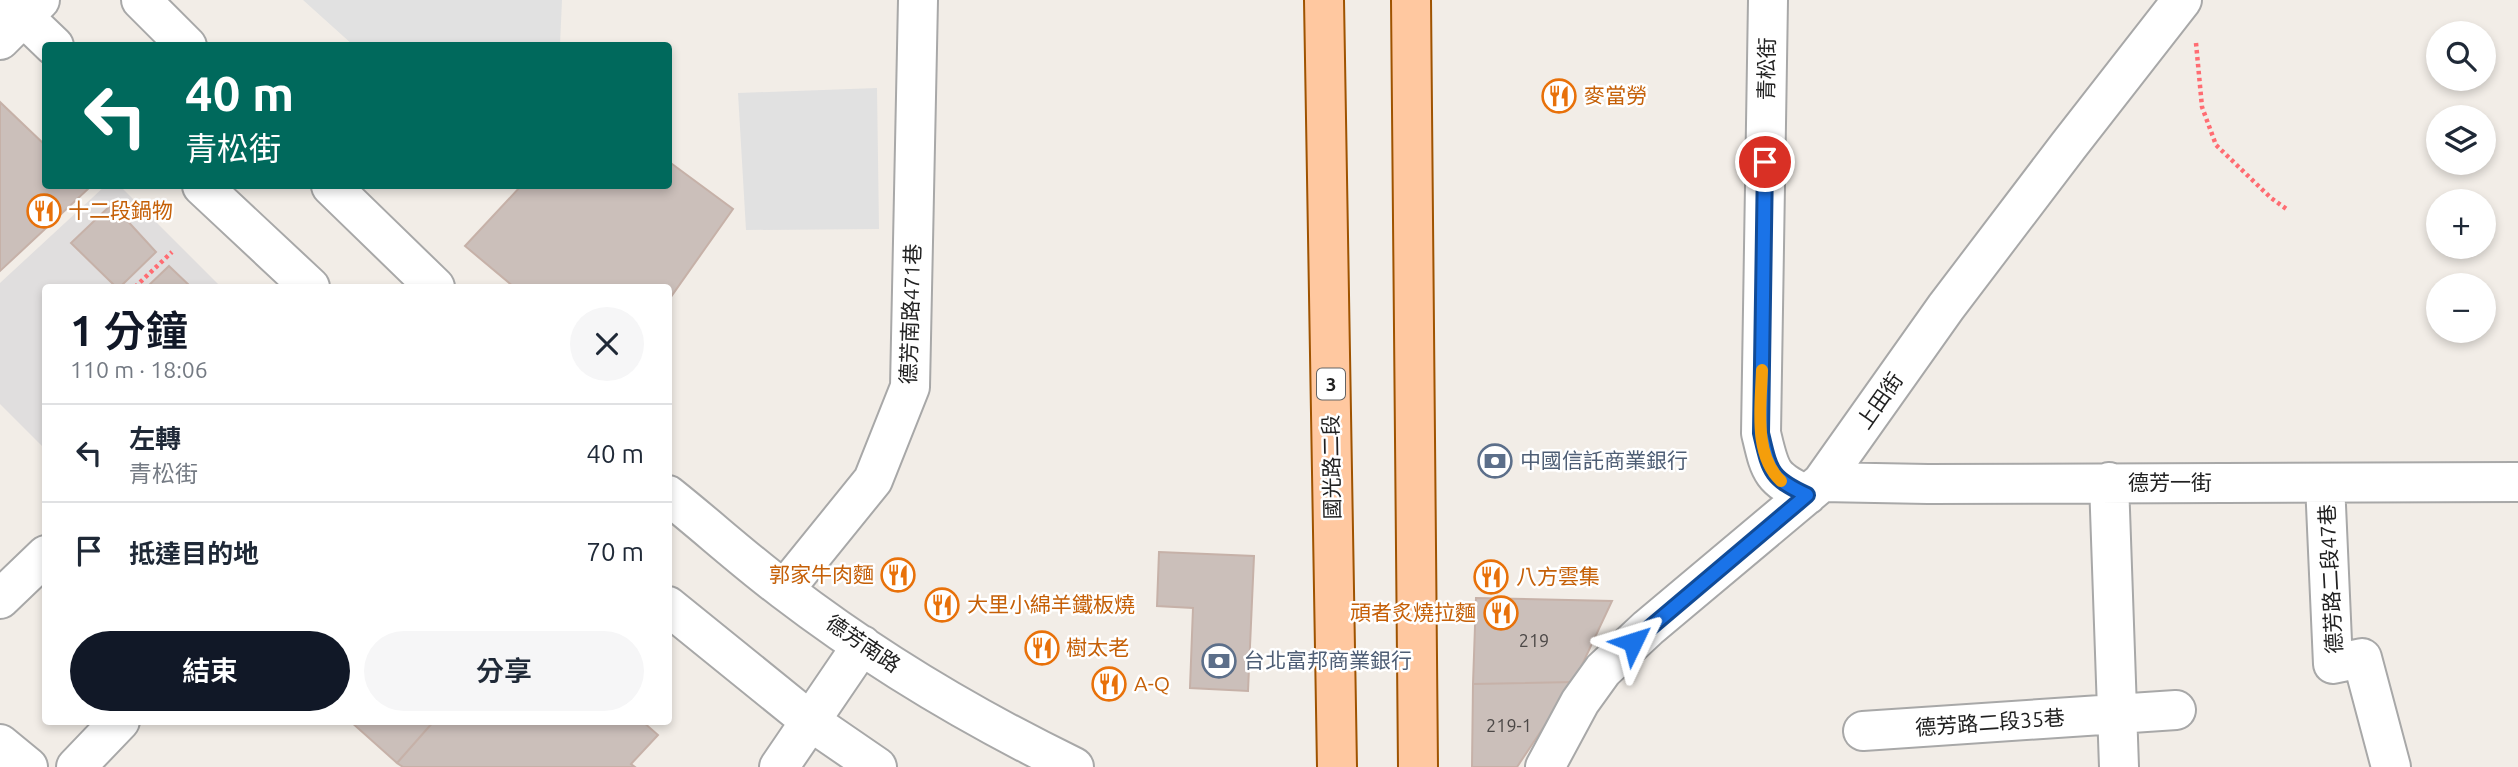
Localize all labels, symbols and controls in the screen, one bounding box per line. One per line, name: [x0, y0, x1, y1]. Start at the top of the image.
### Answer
map controls: [2426, 21, 2496, 343]
button: search: [2426, 21, 2496, 91]
street label: 青松街: [1753, 37, 1779, 101]
text: 40 m: [185, 65, 294, 120]
icon: left: [70, 70, 161, 161]
restaurant icon: 麥當勞: [1540, 77, 1578, 115]
place label: 麥當勞: [1584, 83, 1647, 107]
button: layers: [2426, 105, 2496, 175]
text: 青松街: [185, 130, 281, 166]
pin: [1735, 132, 1795, 192]
icon: arrive: [1746, 143, 1784, 181]
button: +: [2426, 189, 2496, 259]
restaurant icon: 十二段鍋物: [25, 192, 63, 230]
place label: 十二段鍋物: [68, 198, 173, 222]
street label: 德芳南路471巷: [896, 243, 924, 385]
button: −: [2426, 273, 2496, 343]
text: 1 分鐘: [70, 307, 188, 354]
button: close: [570, 307, 644, 381]
text: 110 m · 18:06: [70, 357, 208, 382]
road number: 3: [1317, 368, 1345, 400]
street label: 上田街: [1851, 368, 1907, 433]
street label: 國光路二段: [1318, 414, 1344, 520]
text: 左轉: [129, 424, 181, 453]
icon: left: [70, 434, 108, 472]
text: 40 m: [586, 439, 644, 468]
bank icon: 中國信託商業銀行: [1476, 442, 1514, 480]
place label: 中國信託商業銀行: [1520, 448, 1688, 472]
text: 青松街: [129, 461, 198, 486]
street label: 德芳一街: [2128, 470, 2212, 494]
street label: 德芳路二段47巷: [2314, 504, 2346, 654]
icon: arrive: [70, 532, 108, 570]
text: 70 m: [586, 537, 644, 566]
text: 抵達目的地: [129, 539, 259, 568]
restaurant icon: 郭家牛肉麵: [879, 556, 917, 594]
restaurant icon: 八方雲集: [1472, 558, 1510, 596]
place label: 郭家牛肉麵: [769, 562, 874, 586]
place label: 八方雲集: [1516, 564, 1600, 588]
restaurant icon: 大里小綿羊鐵板燒: [923, 586, 961, 624]
place label: 大里小綿羊鐵板燒: [967, 592, 1135, 616]
restaurant icon: 頑者炙燒拉麵: [1482, 594, 1520, 632]
place label: 頑者炙燒拉麵: [1350, 600, 1476, 624]
position arrow: [1596, 605, 1670, 679]
street label: 德芳南路: [822, 610, 905, 677]
restaurant icon: 樹太老: [1023, 629, 1061, 667]
house number: 219: [1519, 630, 1549, 650]
button: 結束: [70, 631, 350, 711]
button: 分享: [364, 631, 644, 711]
place label: 樹太老: [1066, 635, 1129, 659]
bank icon: 台北富邦商業銀行: [1200, 642, 1238, 680]
place label: 台北富邦商業銀行: [1244, 648, 1412, 672]
restaurant icon: A-Q: [1090, 665, 1128, 703]
place label: A-Q: [1134, 671, 1170, 695]
street label: 德芳路二段35巷: [1914, 705, 2065, 739]
house number: 219-1: [1486, 715, 1532, 735]

